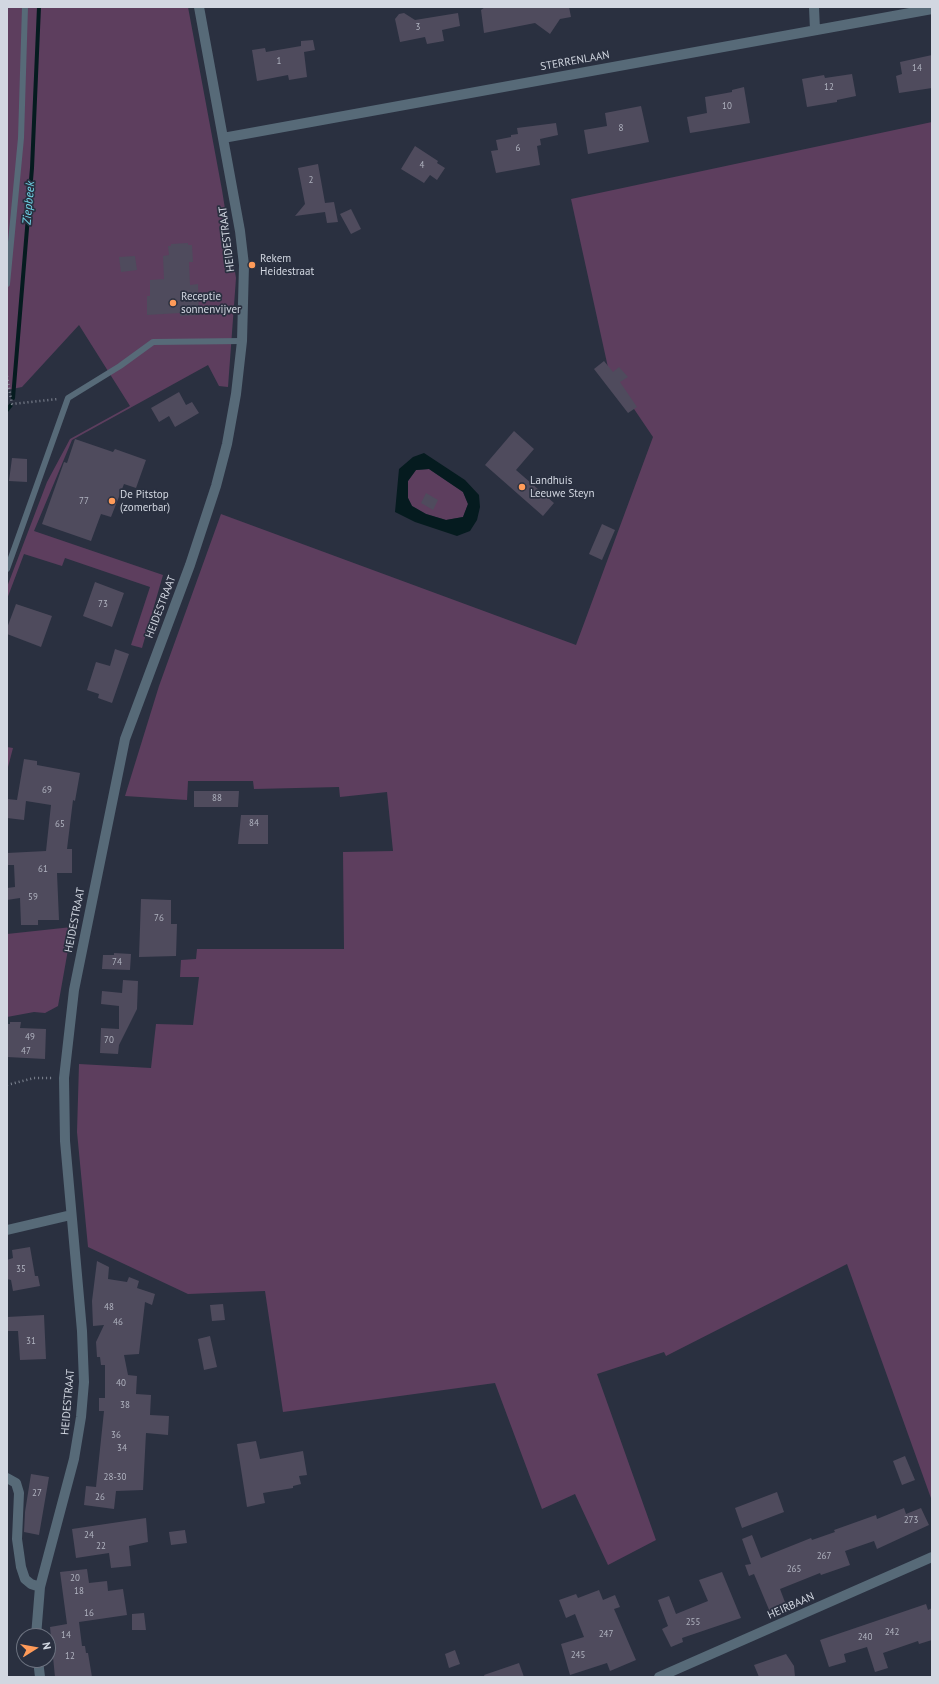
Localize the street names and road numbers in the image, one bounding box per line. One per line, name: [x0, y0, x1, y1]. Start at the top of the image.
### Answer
street label: STERRENLAAN: [539, 48, 611, 74]
street label: HEIDESTRAAT: [216, 205, 238, 273]
street label: HEIDESTRAAT: [143, 574, 179, 640]
street label: HEIDESTRAAT: [62, 886, 88, 954]
street label: HEIDESTRAAT: [59, 1369, 77, 1435]
street label: HEIRBAAN: [766, 1590, 816, 1622]

